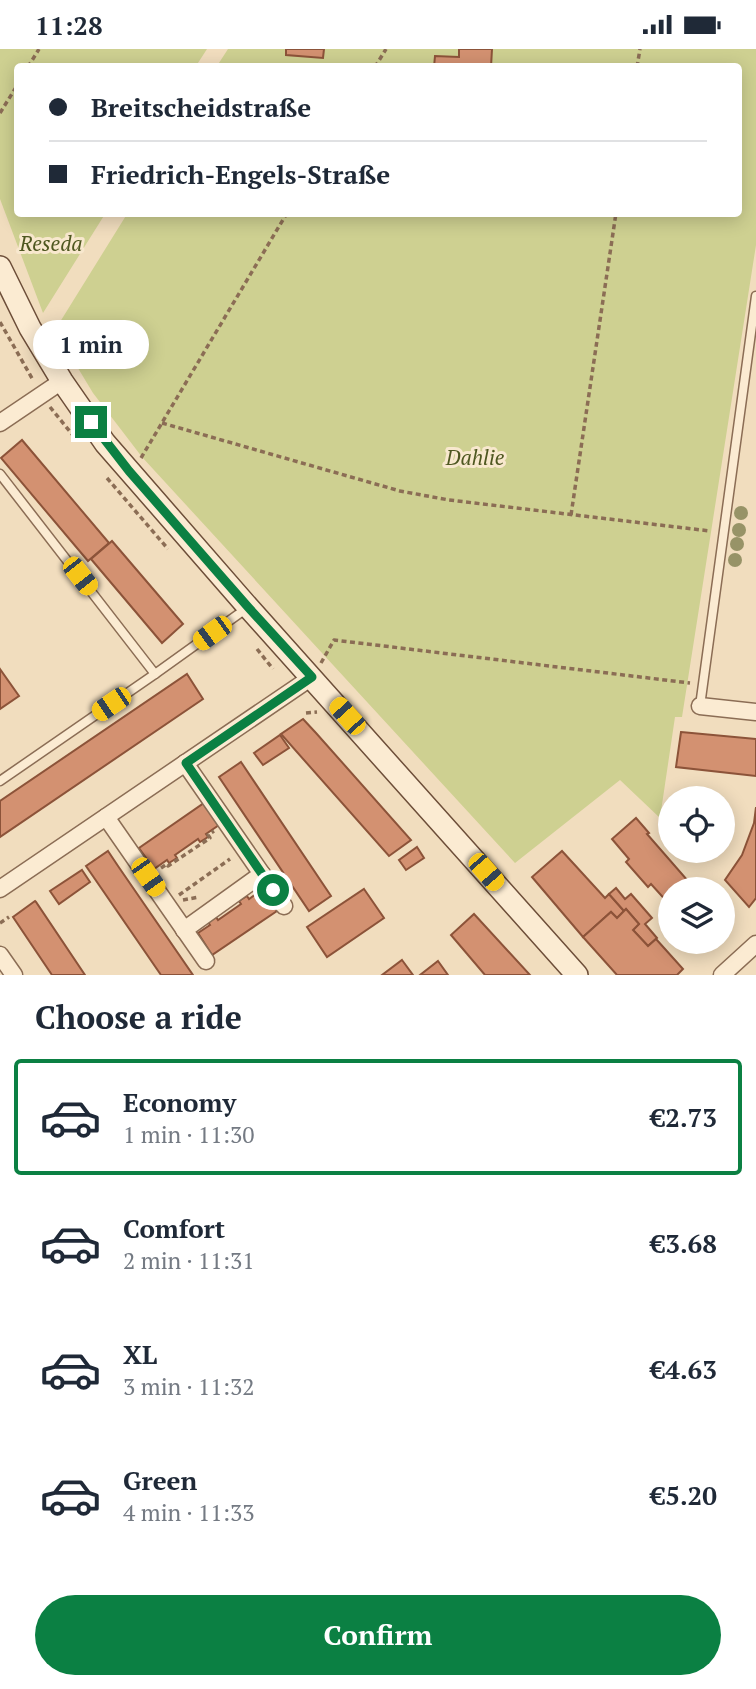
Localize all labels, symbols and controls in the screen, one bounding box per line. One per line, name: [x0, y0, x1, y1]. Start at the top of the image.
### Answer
text: 11:28: [35, 8, 103, 42]
text: Breitscheidstraße: [91, 90, 311, 124]
text: Friedrich-Engels-Straße: [91, 157, 390, 191]
park label: Reseda: [18, 229, 83, 257]
callout: 1 min: [33, 321, 149, 369]
text: 1 min: [60, 329, 122, 360]
route end: [75, 406, 107, 438]
park label: Dahlie: [445, 443, 505, 471]
car: [59, 553, 102, 599]
car: [189, 612, 236, 654]
car: [88, 684, 135, 724]
car: [326, 693, 369, 739]
map controls: [658, 786, 735, 954]
button: locate: [658, 786, 735, 863]
car: [465, 849, 508, 895]
car: [128, 854, 169, 900]
route start: [257, 874, 289, 906]
button: layers: [658, 877, 735, 954]
text: Choose a ride: [35, 996, 242, 1038]
text: Economy: [123, 1085, 236, 1119]
icon: car: [39, 1086, 102, 1149]
text: €2.73: [651, 1100, 717, 1134]
text: 1 min · 11:30: [123, 1119, 255, 1150]
text: Comfort: [123, 1211, 225, 1245]
icon: car: [39, 1212, 102, 1275]
text: €3.68: [651, 1226, 717, 1260]
text: 2 min · 11:31: [123, 1245, 255, 1276]
text: XL: [123, 1337, 157, 1371]
icon: car: [39, 1338, 102, 1401]
text: €4.63: [651, 1352, 717, 1386]
text: 3 min · 11:32: [123, 1371, 255, 1402]
text: Green: [123, 1463, 197, 1497]
icon: car: [39, 1464, 102, 1527]
text: €5.20: [651, 1478, 717, 1512]
text: 4 min · 11:33: [123, 1497, 255, 1528]
button: Confirm: [35, 1595, 721, 1675]

